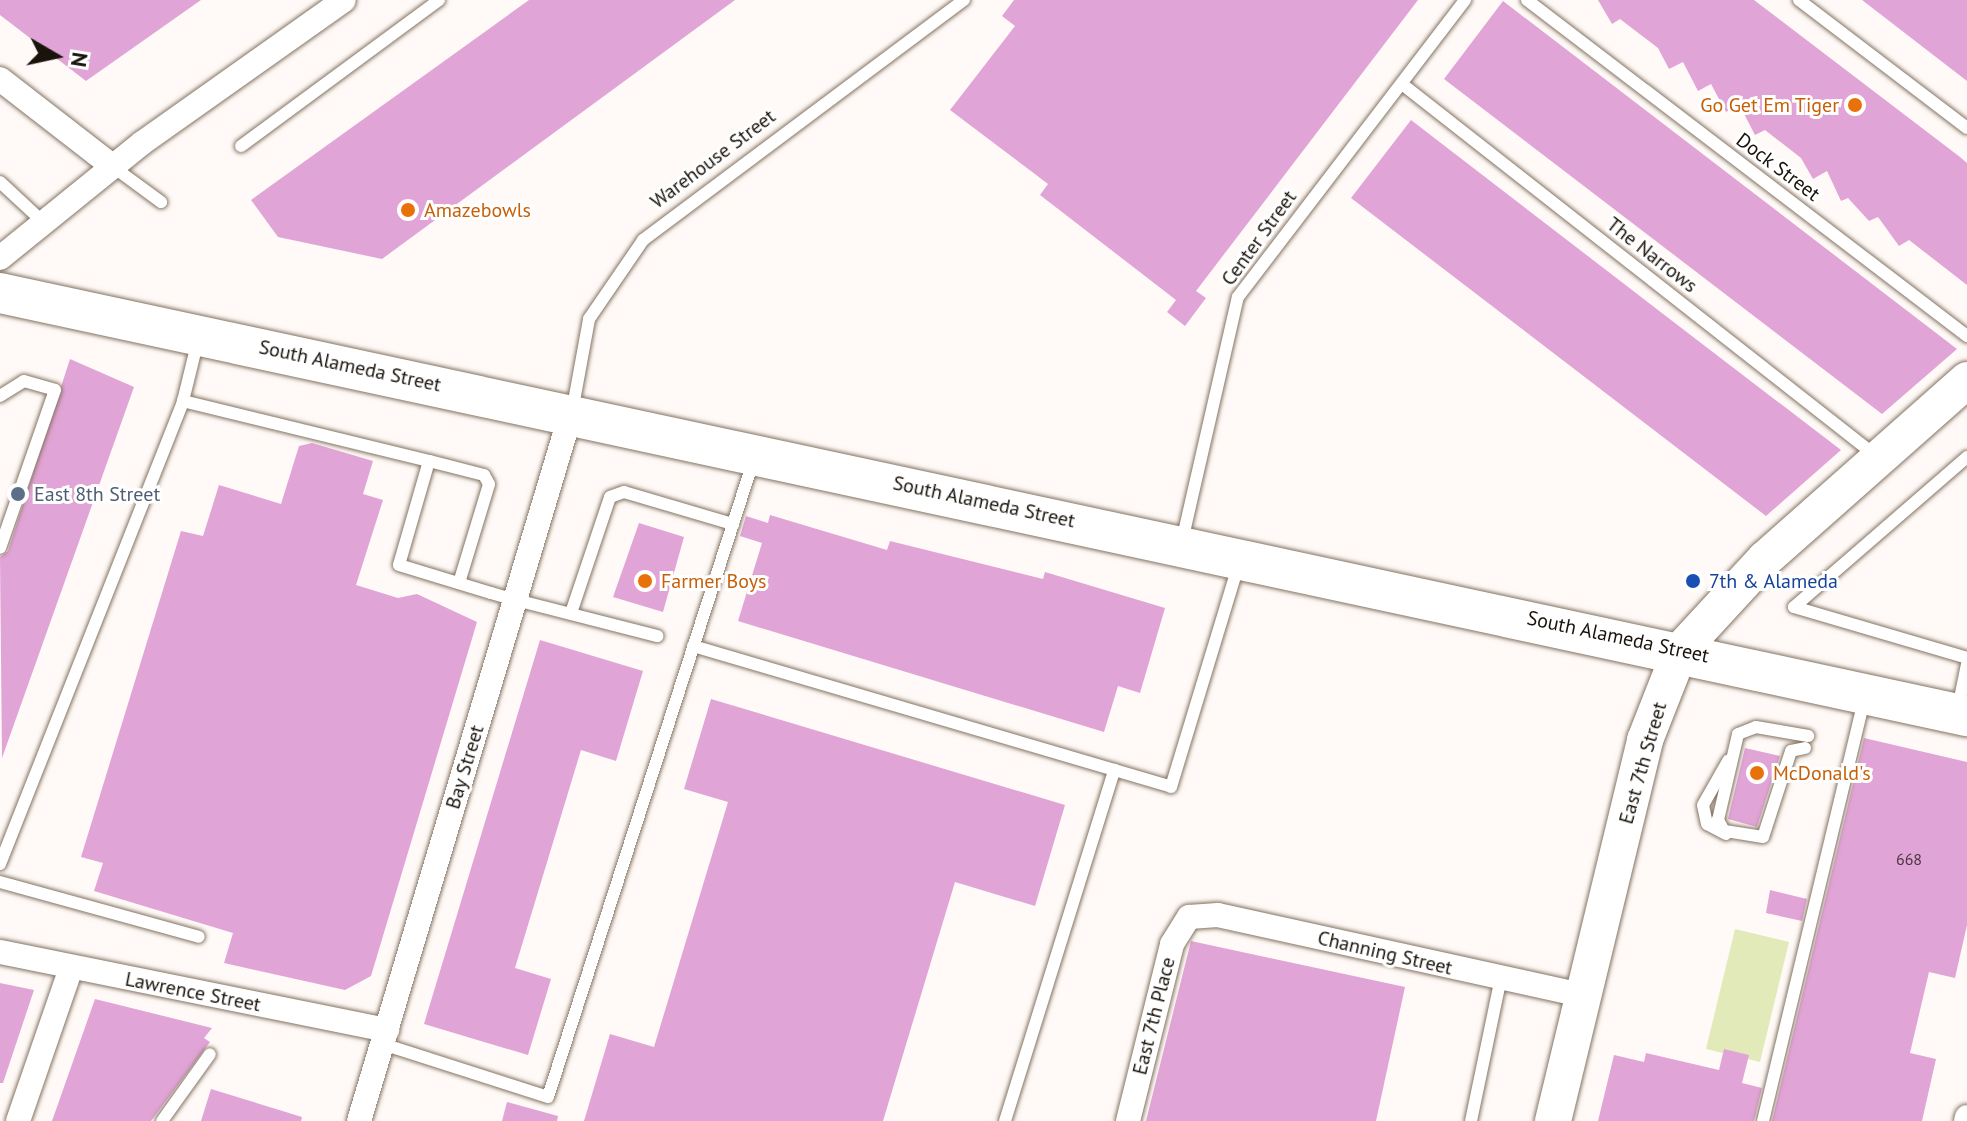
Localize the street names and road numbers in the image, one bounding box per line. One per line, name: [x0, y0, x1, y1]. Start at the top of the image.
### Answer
street label: Warehouse Street: [646, 104, 780, 214]
street label: Dock Street: [1731, 128, 1825, 206]
street label: Center Street: [1216, 186, 1302, 290]
street label: The Narrows: [1602, 212, 1702, 298]
street label: South Alameda Street: [256, 335, 444, 397]
street label: South Alameda Street: [890, 471, 1078, 533]
street label: South Alameda Street: [1524, 606, 1712, 668]
street label: East 7th Street: [1614, 699, 1672, 827]
street label: Bay Street: [441, 722, 489, 812]
street label: Channing Street: [1315, 926, 1455, 980]
street label: East 7th Place: [1128, 955, 1180, 1077]
street label: Lawrence Street: [123, 967, 263, 1017]

